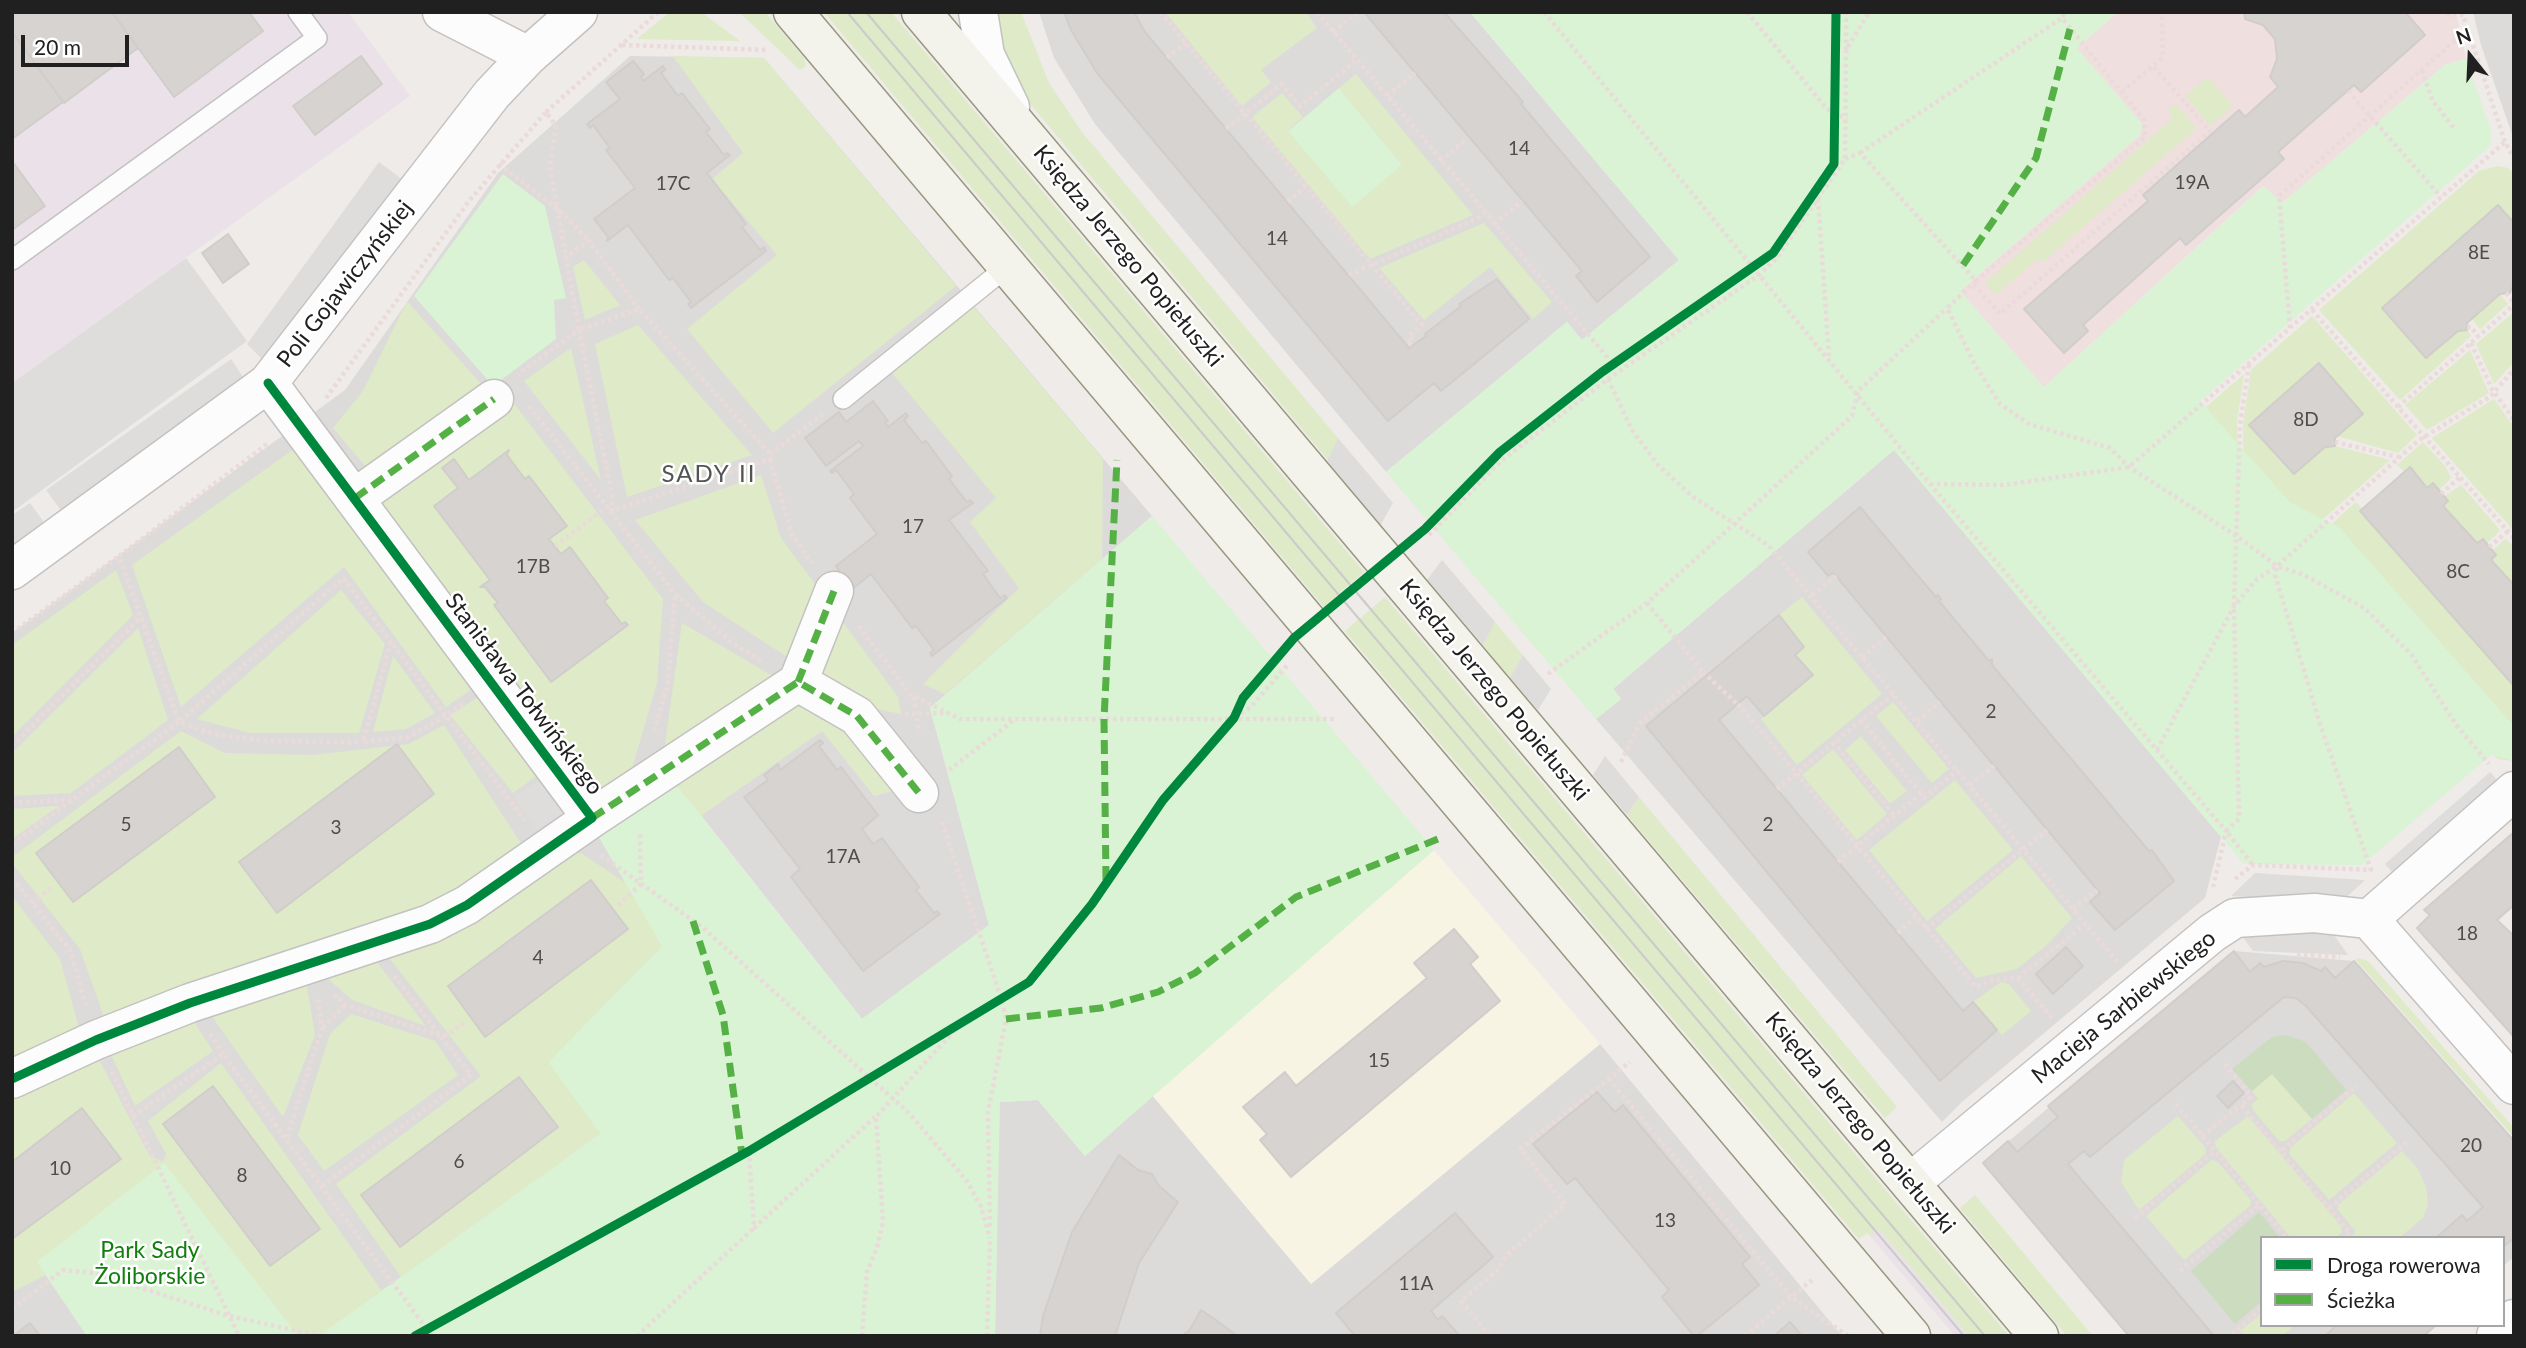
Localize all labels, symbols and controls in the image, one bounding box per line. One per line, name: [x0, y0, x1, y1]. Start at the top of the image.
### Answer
scale bar: [24, 21, 133, 65]
north arrow: [2435, 21, 2505, 91]
text: N: [2453, 22, 2474, 49]
text: 20 m: [34, 34, 81, 59]
house number: 14: [1508, 138, 1530, 160]
street label: Księdza Jerzego Popiełuszki: [1027, 140, 1229, 372]
house number: 19A: [2175, 172, 2209, 194]
house number: 17C: [656, 173, 690, 195]
street label: Poli Gojawiczyńskiej: [271, 195, 419, 373]
house number: 14: [1266, 228, 1288, 250]
house number: 8E: [2468, 242, 2490, 264]
house number: 8D: [2293, 409, 2319, 431]
district label: SADY II: [662, 460, 756, 488]
house number: 17: [902, 516, 924, 538]
house number: 17B: [516, 556, 550, 578]
house number: 8C: [2446, 561, 2470, 583]
street label: Księdza Jerzego Popiełuszki: [1393, 574, 1595, 806]
street label: Stanisława Tołwińskiego: [439, 588, 609, 800]
house number: 2: [1985, 701, 1997, 723]
house number: 5: [120, 814, 132, 836]
house number: 2: [1762, 814, 1774, 836]
house number: 3: [330, 817, 342, 839]
house number: 17A: [826, 846, 860, 868]
house number: 18: [2456, 923, 2478, 945]
street label: Macieja Sarbiewskiego: [2026, 924, 2222, 1090]
house number: 4: [532, 947, 544, 969]
street label: Księdza Jerzego Popiełuszki: [1759, 1007, 1961, 1239]
house number: 15: [1368, 1050, 1390, 1072]
house number: 20: [2460, 1135, 2482, 1157]
house number: 6: [453, 1151, 465, 1173]
house number: 10: [49, 1158, 71, 1180]
house number: 8: [236, 1165, 248, 1187]
house number: 13: [1654, 1210, 1676, 1232]
legend: [2260, 1236, 2505, 1327]
park label: Park Sady Żoliborskie: [95, 1237, 205, 1291]
text: Droga rowerowa: [2327, 1252, 2481, 1277]
house number: 11A: [1399, 1273, 1433, 1295]
text: Ścieżka: [2327, 1287, 2395, 1312]

